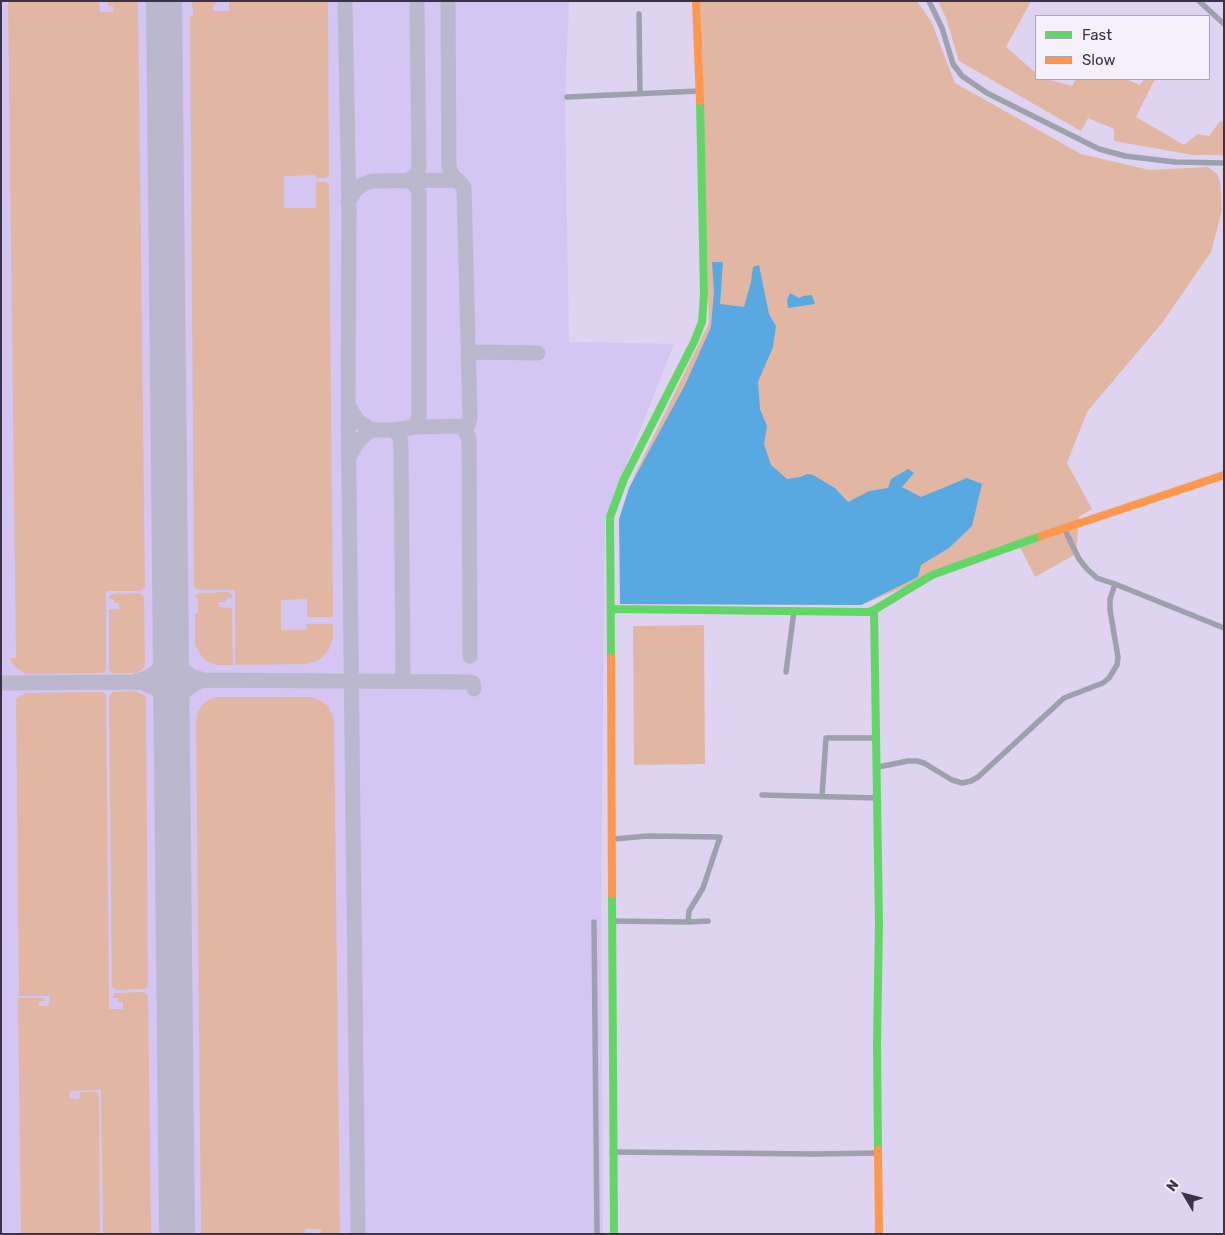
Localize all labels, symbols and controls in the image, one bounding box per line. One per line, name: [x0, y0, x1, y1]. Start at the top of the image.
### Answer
legend: [1035, 15, 1210, 80]
text: Fast: [1082, 26, 1112, 44]
text: Slow: [1082, 51, 1115, 69]
north arrow: [1160, 1170, 1210, 1220]
text: N: [1163, 1177, 1182, 1195]

